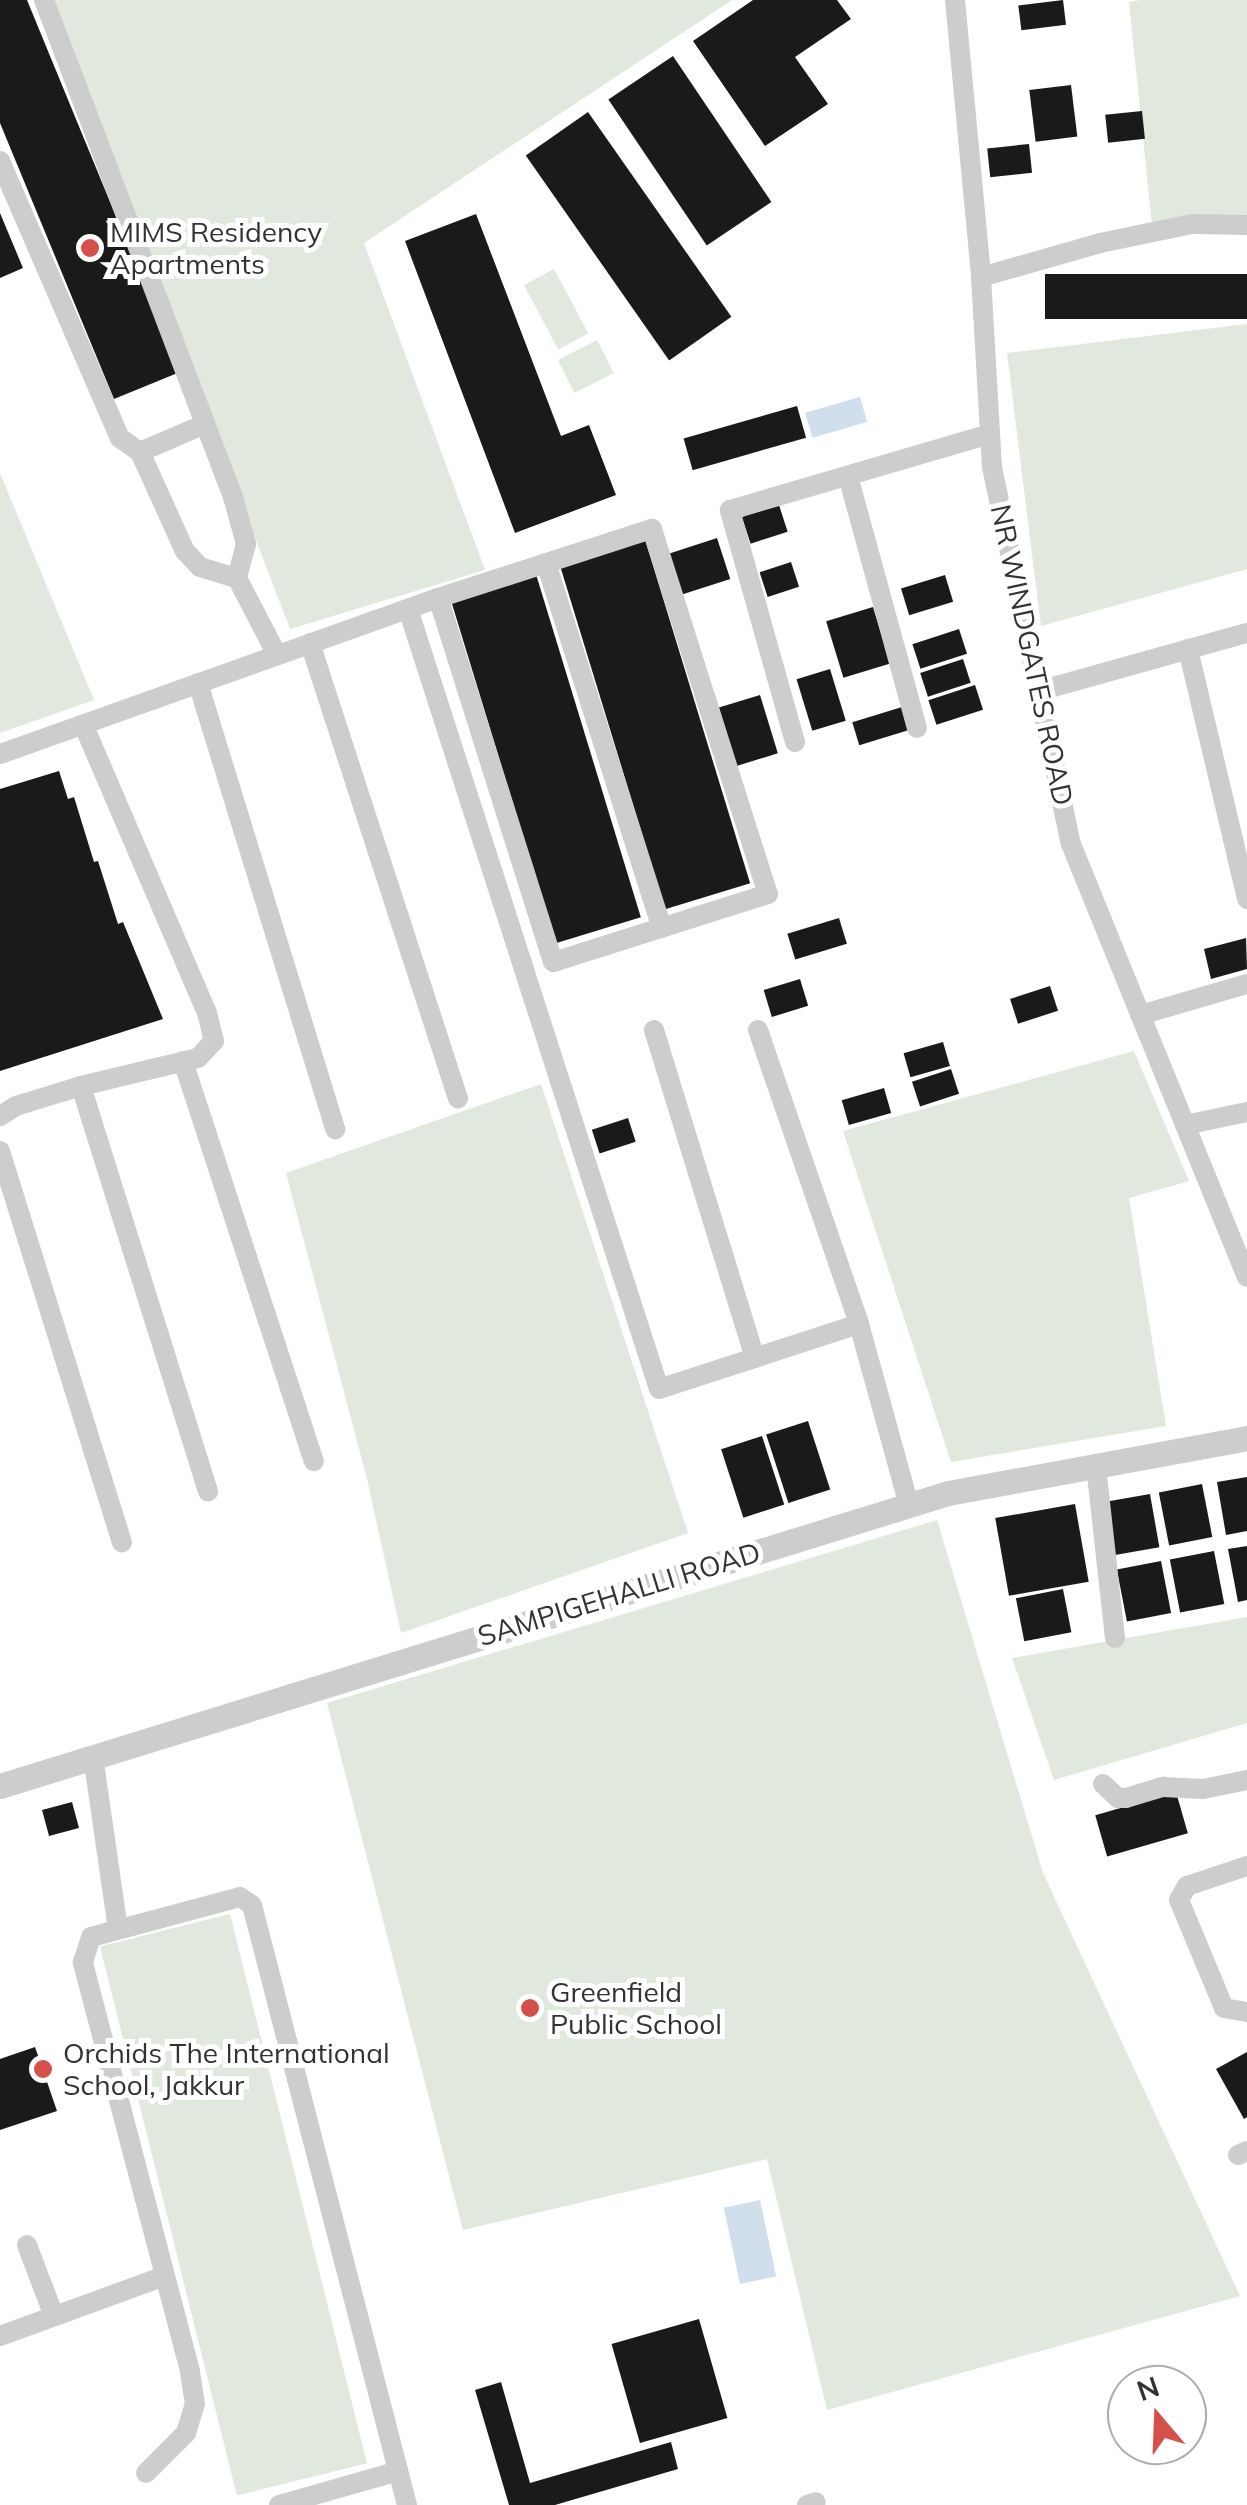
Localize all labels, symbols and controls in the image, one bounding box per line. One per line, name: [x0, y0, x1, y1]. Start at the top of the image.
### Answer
place label: MIMS Residency Apartments: [110, 215, 322, 281]
marker: MIMS Residency Apartments: [79, 237, 101, 259]
street label: NR WINDGATES ROAD: [984, 502, 1080, 808]
street label: SAMPIGEHALLI ROAD: [474, 1535, 764, 1653]
place label: Greenfield Public School: [550, 1975, 722, 2041]
marker: Greenfield Public School: [519, 1997, 541, 2019]
place label: Orchids The International School, Jakkur: [63, 2036, 390, 2102]
marker: Orchids The International School, Jakkur: [32, 2058, 54, 2080]
north arrow: [1107, 2365, 1207, 2465]
text: N: [1132, 2368, 1163, 2408]

